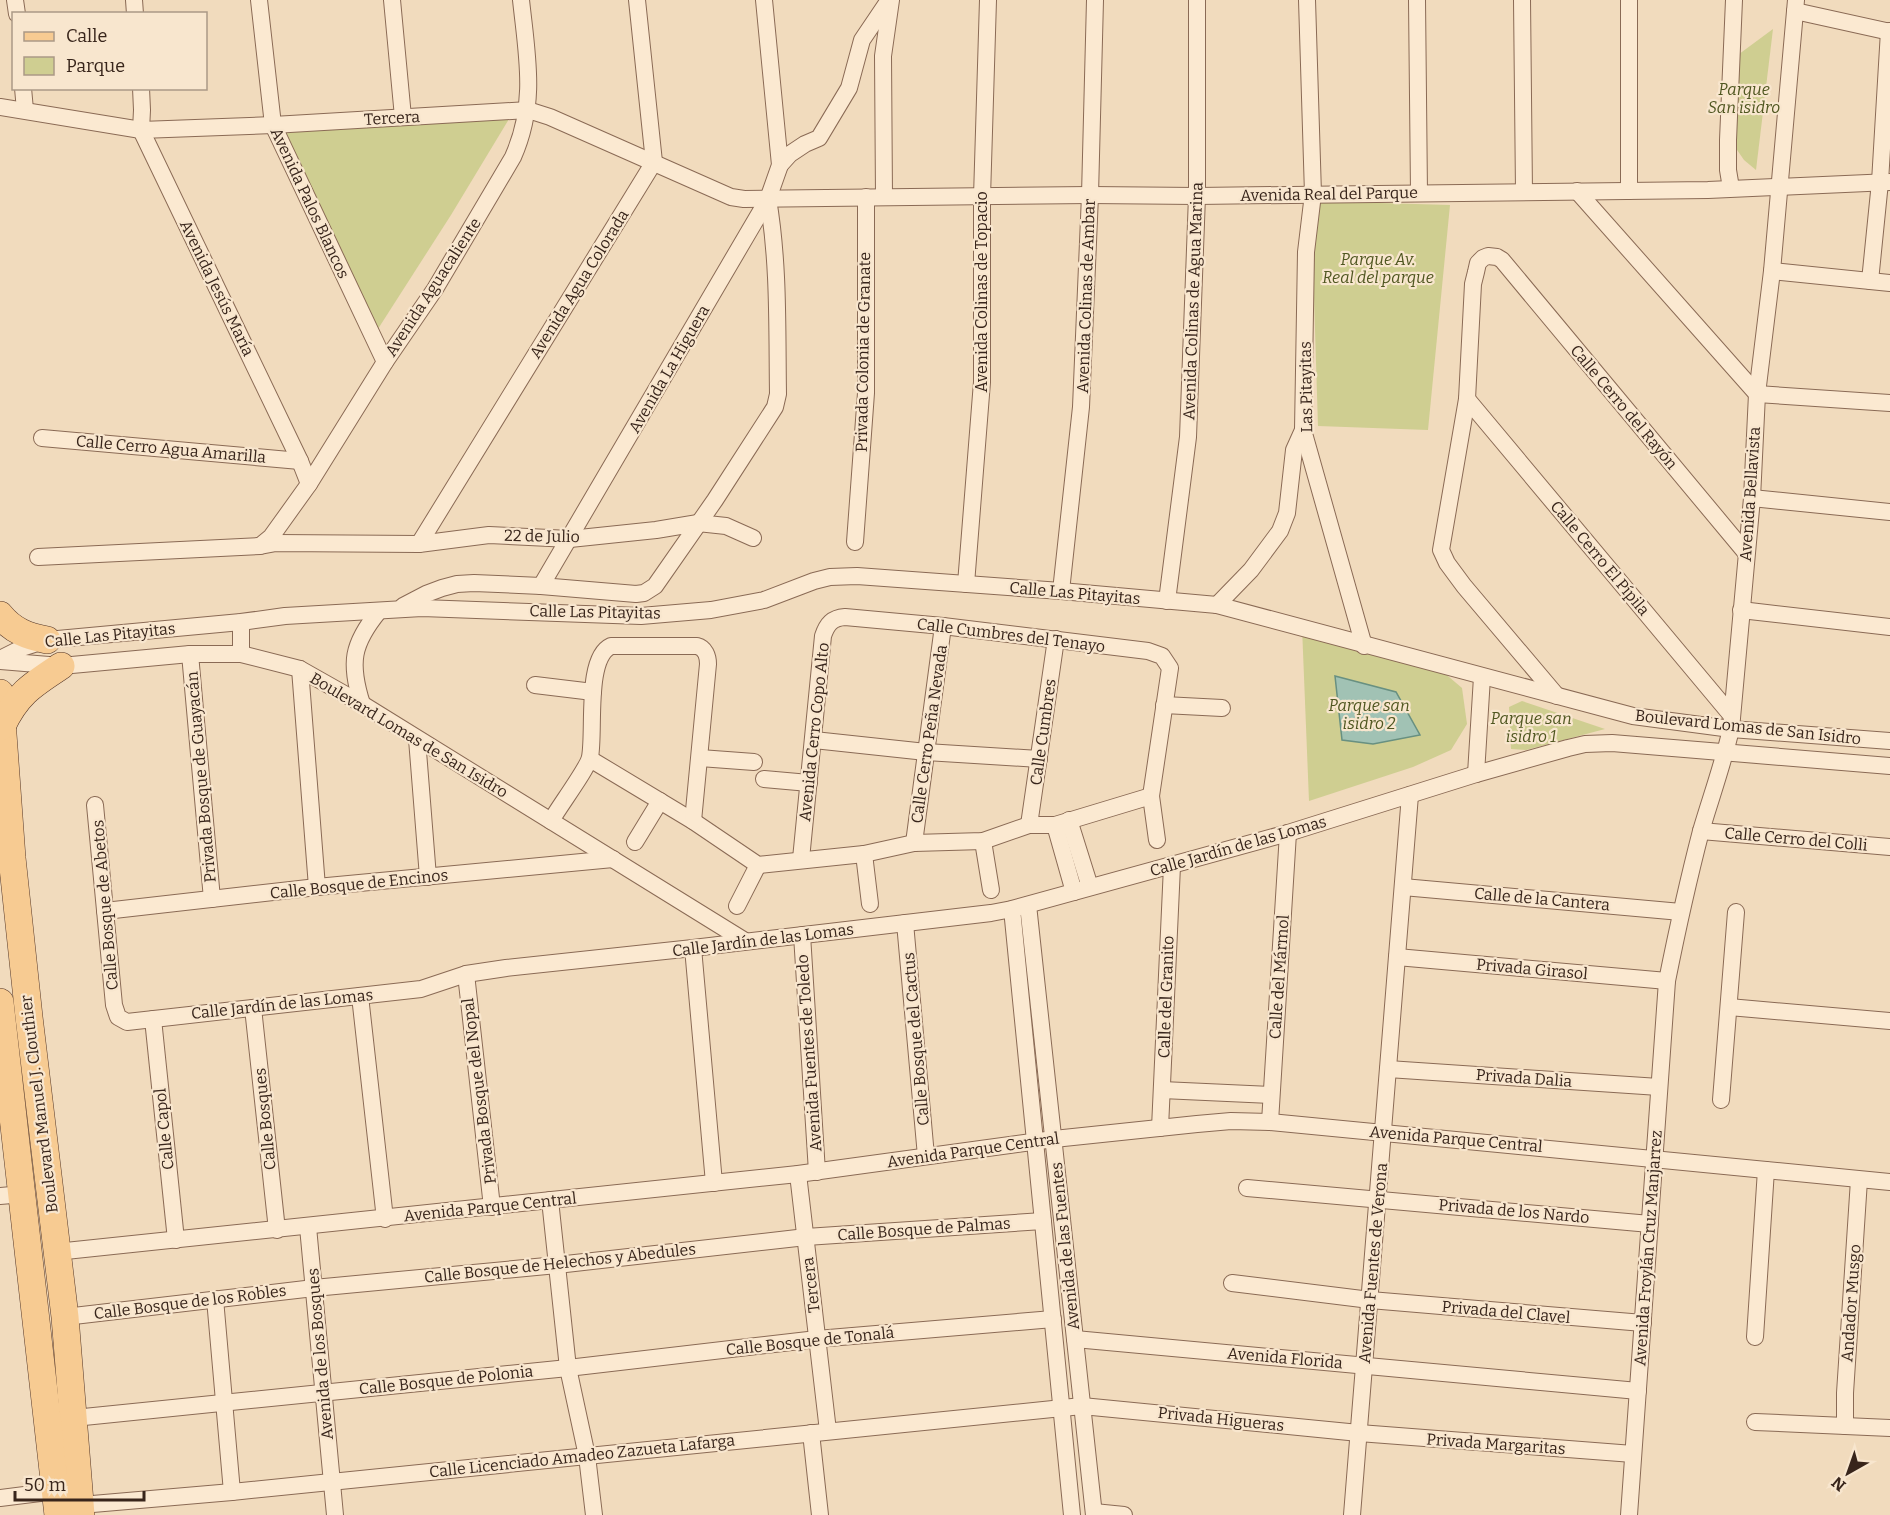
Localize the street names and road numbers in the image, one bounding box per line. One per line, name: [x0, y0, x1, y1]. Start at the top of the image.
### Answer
street label: Tercera: [364, 107, 421, 129]
street label: Avenida Palos Blancos: [267, 125, 353, 281]
street label: Avenida Colinas de Agua Marina: [1179, 181, 1207, 420]
street label: Avenida Real del Parque: [1240, 183, 1418, 205]
street label: Avenida Colinas de Topacio: [972, 191, 991, 393]
street label: Avenida Colinas de Ambar: [1073, 198, 1099, 394]
street label: Avenida Agua Colorada: [525, 206, 633, 362]
street label: Avenida Aguacaliente: [381, 214, 485, 360]
street label: Avenida Jesús María: [176, 217, 258, 359]
street label: Privada Colonia de Granate: [852, 252, 874, 452]
street label: Avenida La Higuera: [625, 301, 713, 436]
street label: Las Pitayitas: [1296, 341, 1316, 433]
street label: Calle Cerro del Rayón: [1566, 341, 1682, 473]
street label: Avenida Bellavista: [1736, 426, 1764, 562]
street label: Calle Cerro Agua Amarilla: [75, 431, 267, 467]
street label: Calle Cerro El Pípila: [1546, 497, 1654, 619]
street label: 22 de Julio: [504, 526, 580, 546]
street label: Calle Las Pitayitas: [1009, 578, 1141, 608]
street label: Calle Las Pitayitas: [529, 601, 661, 623]
street label: Calle Cumbres del Tenayo: [916, 614, 1106, 656]
street label: Calle Las Pitayitas: [44, 619, 176, 651]
street label: Avenida Cerro Copo Alto: [795, 642, 833, 822]
street label: Calle Cerro Peña Nevada: [907, 643, 951, 825]
street label: Boulevard Lomas de San Isidro: [307, 668, 511, 802]
street label: Privada Bosque de Guayacán: [182, 671, 220, 883]
street label: Calle Cumbres: [1026, 678, 1060, 786]
street label: Boulevard Lomas de San Isidro: [1634, 706, 1862, 748]
street label: Calle Jardín de las Lomas: [1148, 812, 1328, 880]
street label: Calle Bosque de Abetos: [88, 819, 122, 991]
street label: Calle Cerro del Colli: [1724, 823, 1869, 855]
street label: Calle Bosque de Encinos: [269, 865, 449, 903]
street label: Calle de la Cantera: [1473, 884, 1611, 914]
street label: Calle del Mármol: [1265, 914, 1293, 1040]
street label: Calle Jardín de las Lomas: [671, 919, 855, 961]
street label: Calle del Granito: [1154, 935, 1178, 1059]
street label: Calle Bosque del Cactus: [899, 951, 933, 1127]
street label: Avenida Fuentes de Toledo: [793, 954, 825, 1152]
street label: Privada Girasol: [1475, 955, 1589, 983]
street label: Calle Jardín de las Lomas: [190, 985, 374, 1023]
street label: Boulevard Manuel J. Clouthier: [16, 994, 62, 1214]
street label: Privada Bosque del Nopal: [458, 996, 500, 1185]
street label: Privada Dalia: [1475, 1065, 1573, 1091]
street label: Calle Bosques: [250, 1067, 280, 1171]
street label: Calle Capol: [150, 1087, 178, 1171]
street label: Avenida Parque Central: [1369, 1122, 1544, 1156]
street label: Avenida Parque Central: [886, 1128, 1061, 1171]
street label: Avenida Froylán Cruz Manjarrez: [1630, 1129, 1666, 1366]
street label: Avenida de las Fuentes: [1047, 1161, 1083, 1331]
street label: Avenida Fuentes de Verona: [1355, 1162, 1391, 1364]
street label: Avenida Parque Central: [403, 1188, 578, 1226]
street label: Privada de los Nardo: [1438, 1195, 1590, 1227]
street label: Calle Bosque de Palmas: [837, 1213, 1011, 1245]
street label: Calle Bosque de Helechos y Abedules: [423, 1239, 697, 1287]
street label: Andador Musgo: [1837, 1244, 1865, 1362]
street label: Tercera: [798, 1256, 824, 1314]
street label: Avenida de los Bosques: [303, 1267, 337, 1441]
street label: Calle Bosque de los Robles: [93, 1281, 287, 1323]
street label: Privada del Clavel: [1441, 1297, 1571, 1327]
street label: Calle Bosque de Tonalá: [725, 1323, 895, 1359]
street label: Avenida Florida: [1226, 1343, 1344, 1373]
street label: Calle Bosque de Polonia: [358, 1361, 534, 1399]
street label: Privada Higueras: [1157, 1403, 1285, 1435]
street label: Calle Licenciado Amadeo Zazueta Lafarga: [428, 1430, 736, 1482]
street label: Privada Margaritas: [1426, 1430, 1566, 1458]

